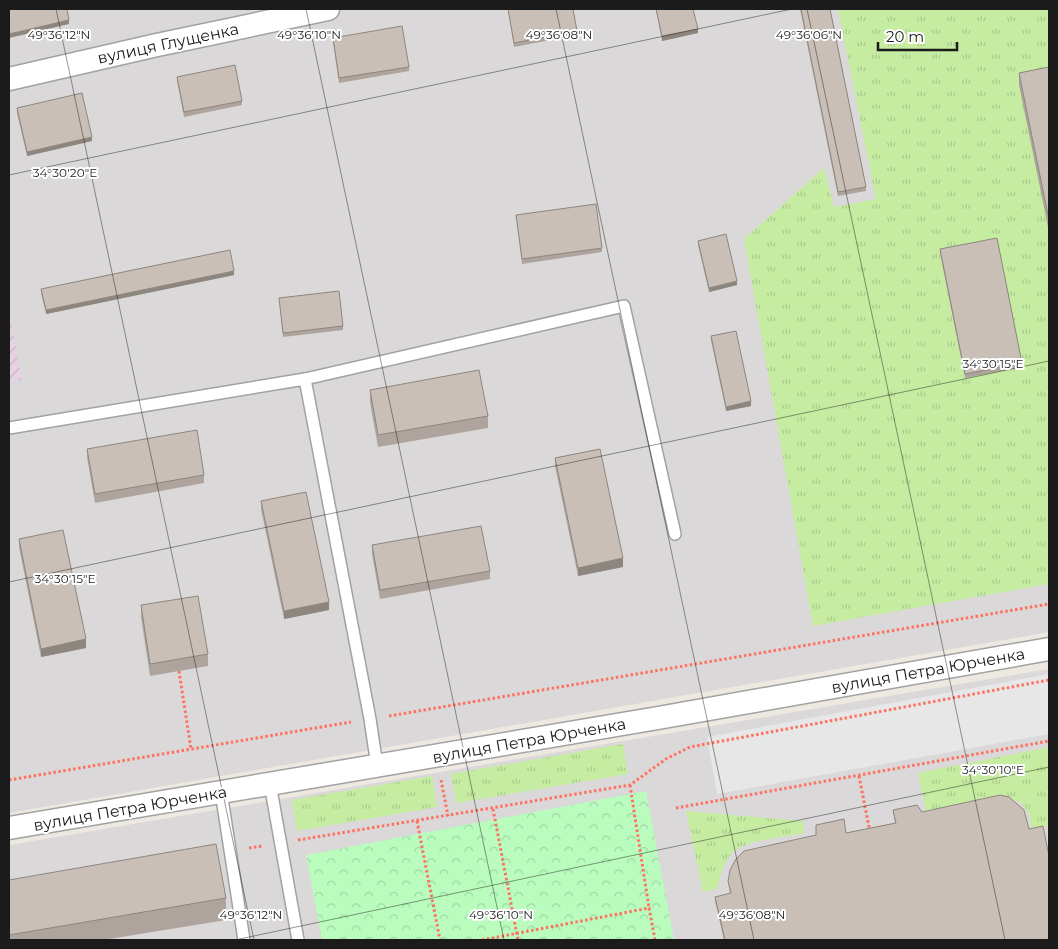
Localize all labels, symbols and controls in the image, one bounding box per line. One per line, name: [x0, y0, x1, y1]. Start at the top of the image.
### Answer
street label: вулиця Глущенка: [96, 19, 240, 68]
scale bar: [878, 20, 957, 52]
text: 49°36'12"N: [28, 27, 90, 42]
text: 49°36'10"N: [277, 27, 341, 42]
text: 49°36'08"N: [526, 27, 592, 42]
text: 49°36'06"N: [776, 27, 842, 42]
text: 20 m: [886, 27, 924, 46]
text: 34°30'20"E: [33, 165, 97, 180]
text: 34°30'15"E: [963, 356, 1024, 371]
text: 34°30'15"E: [35, 571, 96, 586]
street label: вулиця Петра Юрченка: [830, 644, 1026, 697]
street label: вулиця Петра Юрченка: [431, 714, 627, 767]
text: 34°30'10"E: [962, 762, 1024, 777]
street label: вулиця Петра Юрченка: [32, 782, 228, 835]
text: 49°36'12"N: [220, 907, 282, 922]
text: 49°36'10"N: [469, 907, 533, 922]
text: 49°36'08"N: [719, 907, 785, 922]

